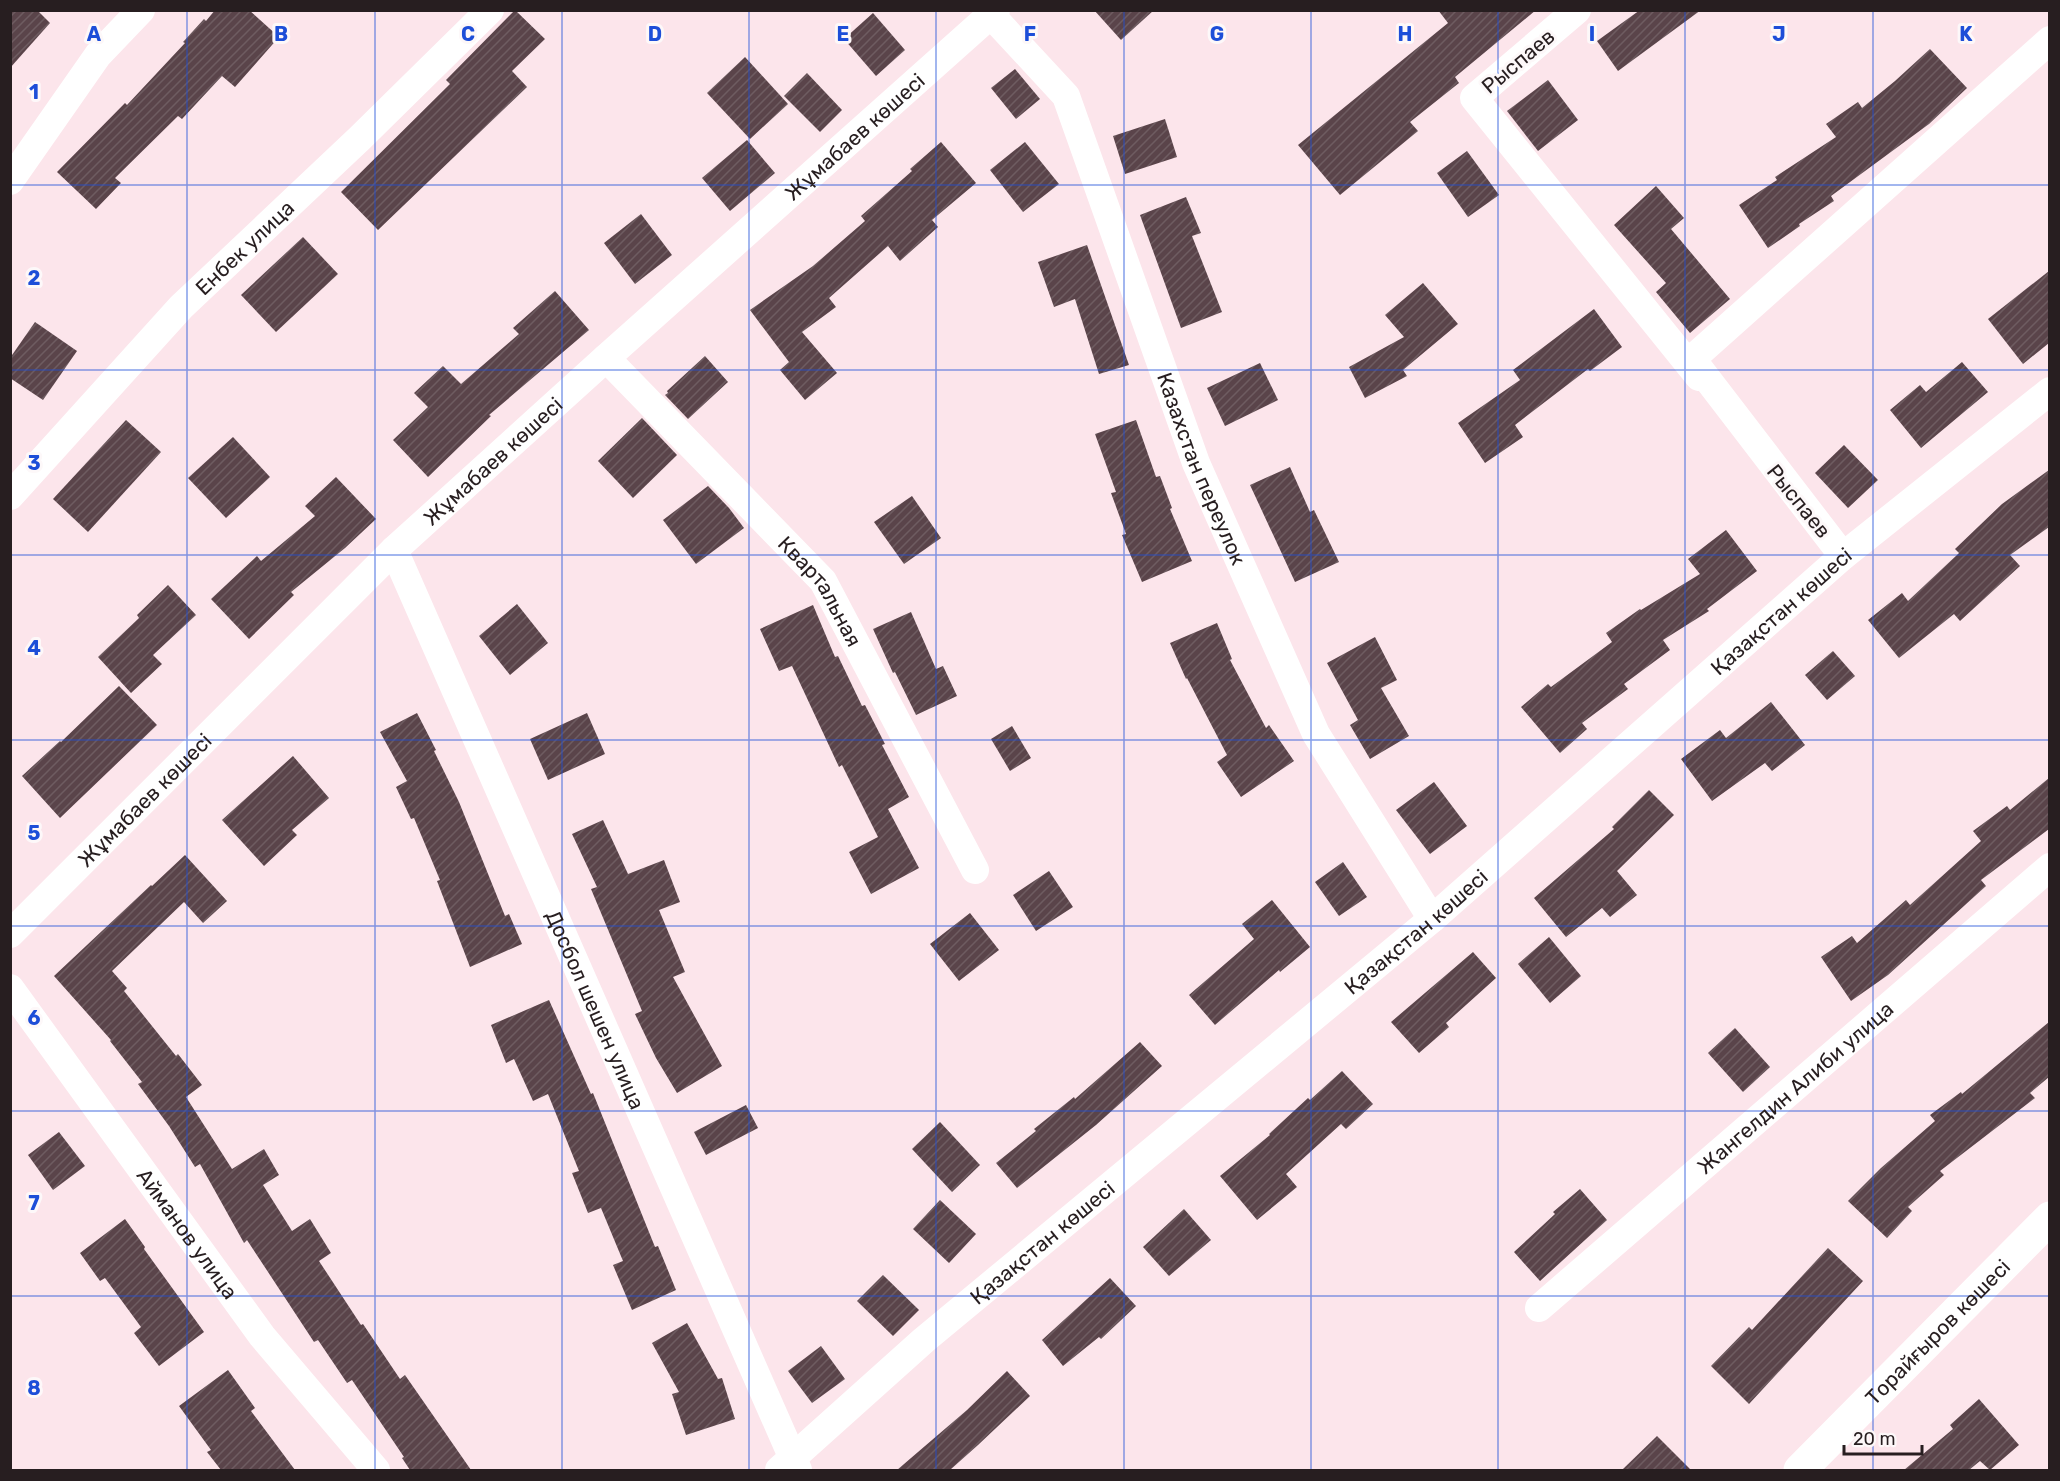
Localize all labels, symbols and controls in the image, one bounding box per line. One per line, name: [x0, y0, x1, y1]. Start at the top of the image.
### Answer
text: A: [87, 22, 102, 46]
text: B: [274, 22, 288, 46]
text: C: [461, 22, 475, 46]
text: D: [648, 22, 662, 46]
text: E: [837, 22, 849, 46]
text: F: [1024, 22, 1036, 46]
text: G: [1210, 22, 1224, 46]
text: H: [1398, 22, 1412, 46]
text: I: [1589, 22, 1595, 46]
text: J: [1772, 22, 1786, 46]
text: K: [1959, 22, 1973, 46]
street label: Рыспаев: [1476, 23, 1560, 99]
street label: Жұмабаев көшесі: [779, 68, 929, 205]
text: 1: [29, 80, 39, 104]
street label: Енбек улица: [190, 195, 299, 300]
text: 2: [28, 266, 41, 290]
street label: Казахстан переулок: [1152, 369, 1252, 568]
street label: Жұмабаев көшесі: [418, 392, 567, 530]
text: 3: [27, 451, 41, 475]
street label: Рыспаев: [1762, 459, 1836, 543]
street label: Квартальная: [773, 531, 868, 651]
street label: Қазақстан көшесі: [1705, 542, 1856, 680]
text: 4: [27, 636, 41, 660]
street label: Жұмабаев көшесі: [72, 728, 216, 872]
text: 5: [28, 821, 41, 845]
street label: Қазақстан көшесі: [1339, 864, 1492, 999]
street label: Досбол шешен улица: [541, 906, 650, 1113]
street label: Жангелдин Алиби улица: [1692, 996, 1898, 1179]
text: 6: [27, 1006, 41, 1030]
street label: Айманов улица: [132, 1163, 243, 1304]
street label: Қазақстан көшесі: [965, 1175, 1119, 1309]
text: 7: [28, 1191, 40, 1215]
street label: Торайғыров көшесі: [1860, 1254, 2015, 1410]
text: 8: [27, 1376, 41, 1400]
scale bar: [1844, 1418, 1922, 1456]
text: 20 m: [1853, 1428, 1895, 1450]

